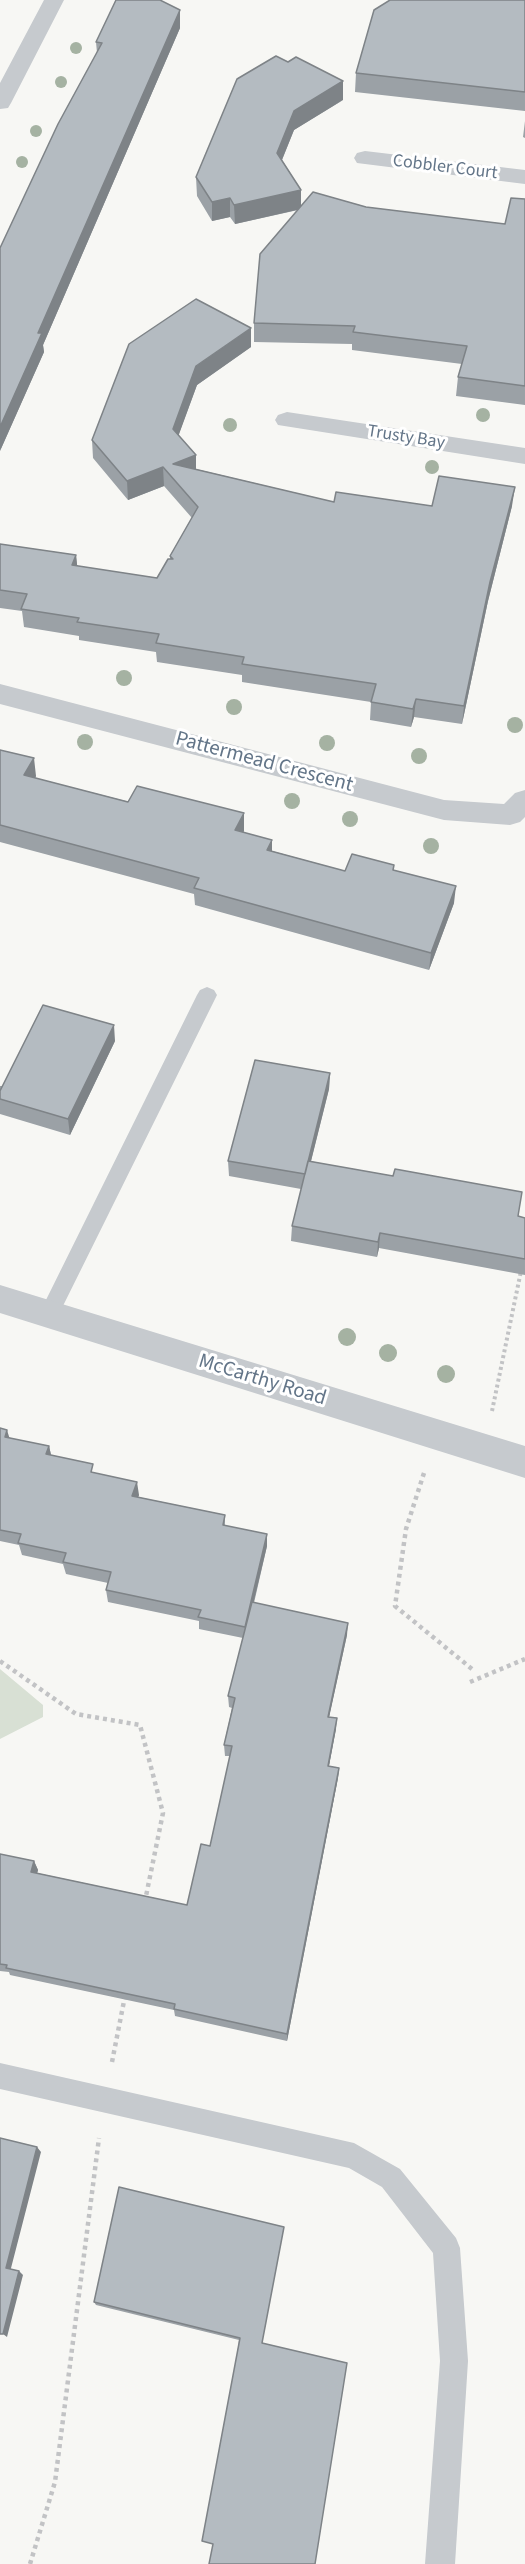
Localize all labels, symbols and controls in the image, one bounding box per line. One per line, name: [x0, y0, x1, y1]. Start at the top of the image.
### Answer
street label: Cobbler Court: [391, 151, 499, 185]
street label: Trusty Bay: [366, 421, 446, 455]
street label: Pattermead Crescent: [172, 727, 356, 799]
street label: McCarthy Road: [195, 1350, 329, 1412]

